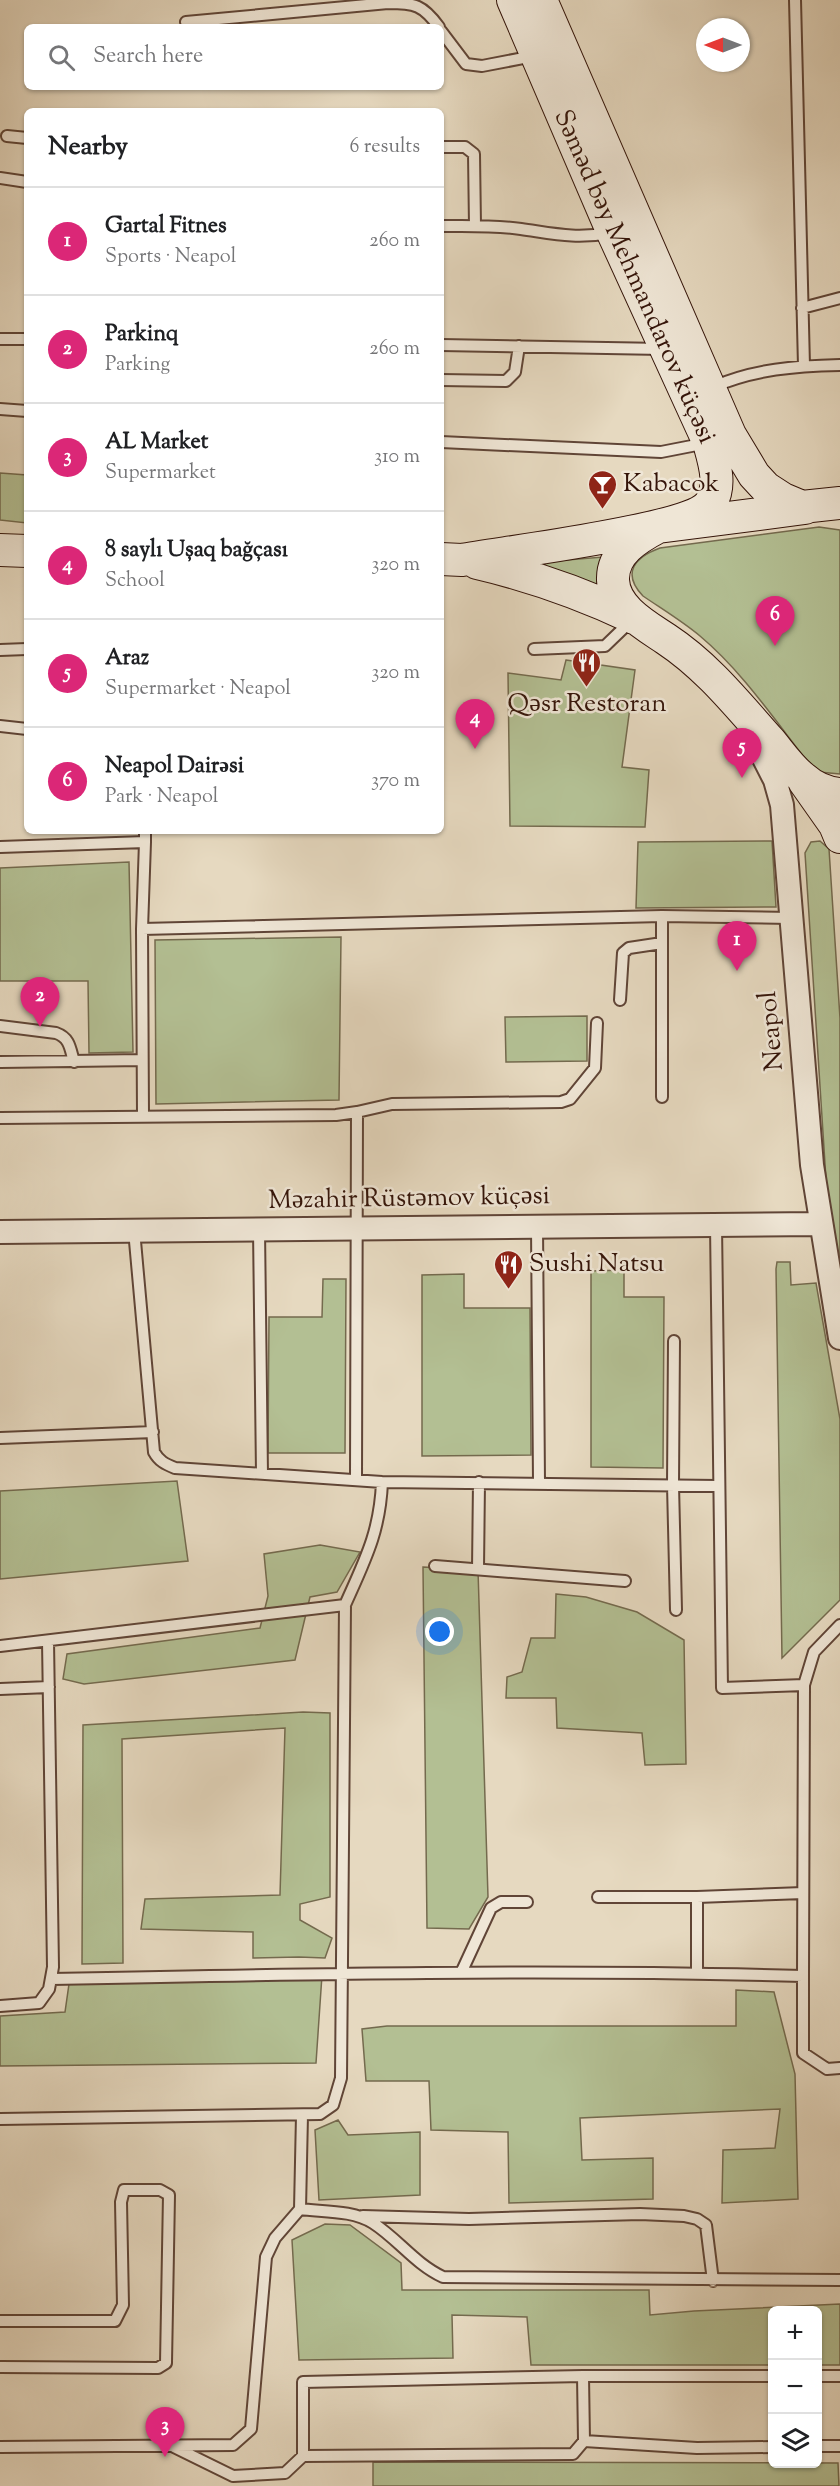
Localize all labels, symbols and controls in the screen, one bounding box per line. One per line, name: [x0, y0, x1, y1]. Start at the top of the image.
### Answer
north arrow: [696, 18, 750, 72]
search box: [24, 24, 444, 90]
icon: search: [45, 41, 78, 74]
text: Search here: [93, 41, 203, 73]
street label: Səməd bəy Mehmandarov küçəsi: [543, 104, 725, 450]
text: Nearby: [48, 129, 128, 166]
text: 6 results: [350, 133, 420, 162]
text: Gartal Fitnes: [105, 211, 227, 243]
text: 1: [64, 227, 71, 256]
text: 260 m: [369, 227, 420, 256]
text: Sports · Neapol: [105, 243, 236, 272]
text: Parkinq: [105, 319, 178, 351]
text: 2: [63, 335, 72, 364]
text: 260 m: [369, 335, 420, 364]
text: Parking: [105, 351, 170, 380]
text: AL Market: [105, 427, 208, 459]
text: 3: [63, 443, 72, 472]
text: 310 m: [374, 443, 420, 472]
text: Supermarket: [105, 459, 216, 488]
place label: Kabacok: [623, 466, 719, 503]
bar icon: Kabacok: [586, 468, 618, 510]
text: 8 saylı Uşaq bağçası: [105, 535, 288, 567]
text: 4: [62, 551, 73, 580]
text: 320 m: [371, 551, 420, 580]
text: School: [105, 567, 165, 596]
pin: 6: [756, 596, 794, 646]
text: Araz: [105, 643, 149, 675]
restaurant icon: Qəsr Restoran: [571, 646, 603, 688]
text: 5: [64, 659, 71, 688]
text: 320 m: [371, 659, 420, 688]
text: Supermarket · Neapol: [105, 675, 291, 704]
place label: Qəsr Restoran: [507, 686, 667, 723]
pin: 4: [456, 700, 494, 749]
pin: 5: [722, 728, 762, 778]
text: Neapol Dairəsi: [105, 751, 244, 783]
text: 6: [63, 767, 72, 796]
text: 370 m: [371, 767, 420, 796]
text: Park · Neapol: [105, 783, 218, 812]
pin: 1: [718, 922, 756, 971]
pin: 2: [20, 978, 60, 1027]
street label: Neapol: [750, 990, 794, 1072]
street label: Məzahir Rüstəmov küçəsi: [268, 1178, 550, 1220]
place label: Sushi Natsu: [529, 1246, 664, 1283]
restaurant icon: Sushi Natsu: [492, 1248, 524, 1290]
your location: [425, 1617, 454, 1646]
map controls: [768, 2306, 822, 2468]
button: +: [768, 2306, 822, 2360]
button: −: [768, 2360, 822, 2414]
pin: 3: [146, 2408, 184, 2457]
button: layers: [768, 2414, 822, 2468]

